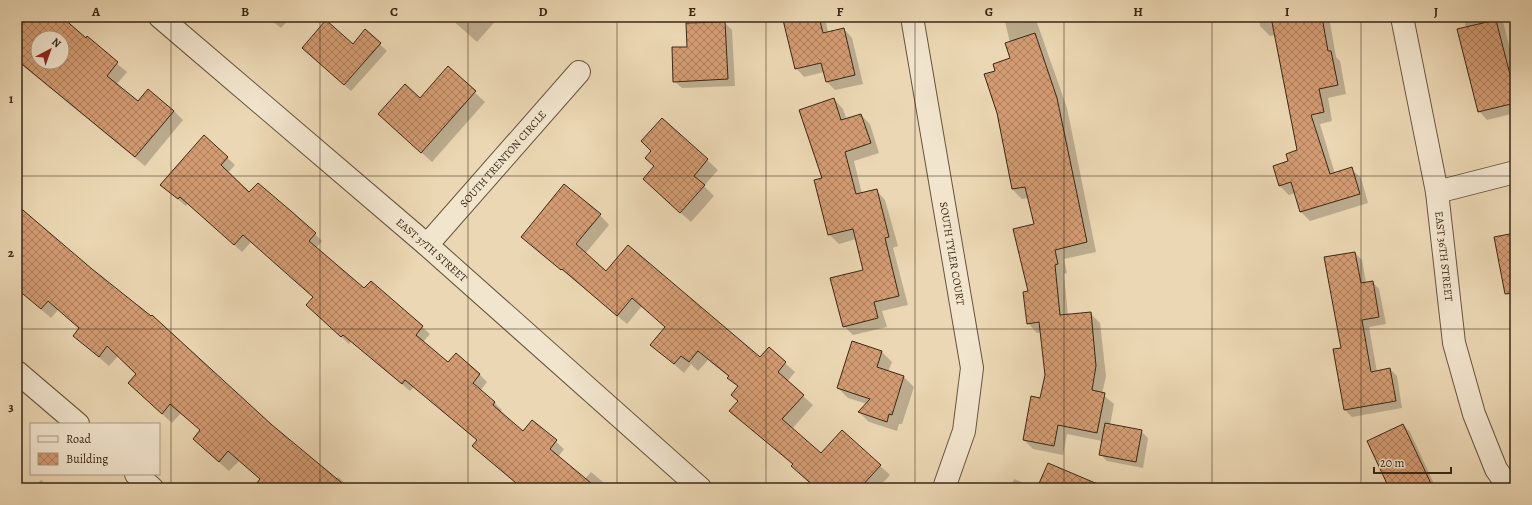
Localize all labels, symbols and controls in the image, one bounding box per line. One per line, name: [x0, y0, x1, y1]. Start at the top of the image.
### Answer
text: A: [91, 3, 101, 20]
text: B: [241, 3, 249, 20]
text: C: [390, 3, 398, 20]
text: D: [538, 3, 548, 20]
text: E: [688, 3, 696, 20]
text: F: [837, 3, 844, 20]
text: G: [985, 3, 993, 20]
text: H: [1133, 3, 1143, 20]
text: I: [1285, 3, 1290, 20]
text: J: [1434, 3, 1438, 20]
north arrow: [30, 30, 70, 70]
text: N: [48, 35, 64, 51]
text: 1: [9, 90, 14, 107]
street label: SOUTH TRENTON CIRCLE: [457, 107, 550, 211]
street label: SOUTH TYLER COURT: [936, 201, 968, 307]
street label: EAST 36TH STREET: [1431, 210, 1456, 302]
street label: EAST 37TH STREET: [393, 215, 471, 286]
text: 2: [8, 244, 15, 261]
text: 3: [8, 398, 14, 415]
legend: [30, 423, 160, 475]
text: Road: [66, 431, 92, 447]
scale bar: [1374, 449, 1451, 475]
text: Building: [66, 451, 108, 467]
text: 20 m: [1380, 455, 1404, 471]

